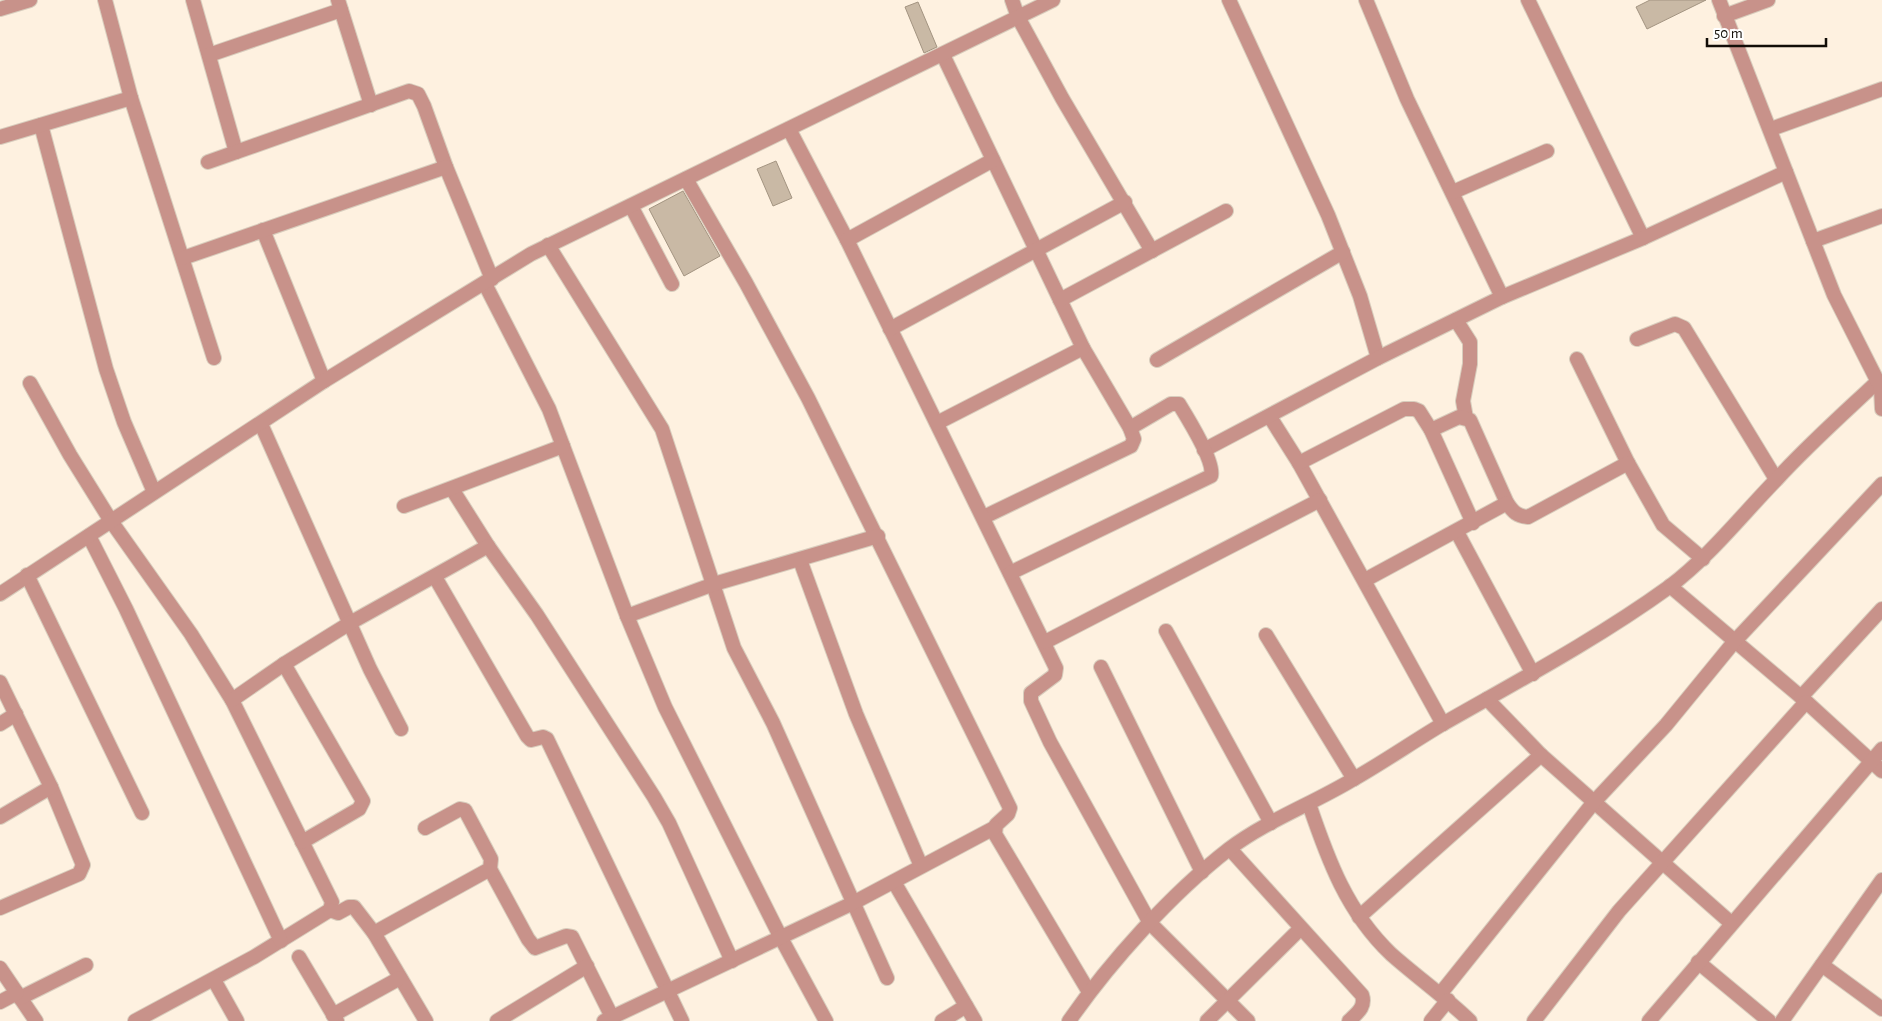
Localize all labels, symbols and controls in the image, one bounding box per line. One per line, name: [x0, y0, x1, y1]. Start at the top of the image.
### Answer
scale bar: [1707, 15, 1826, 47]
text: 50 m: [1714, 26, 1743, 41]

